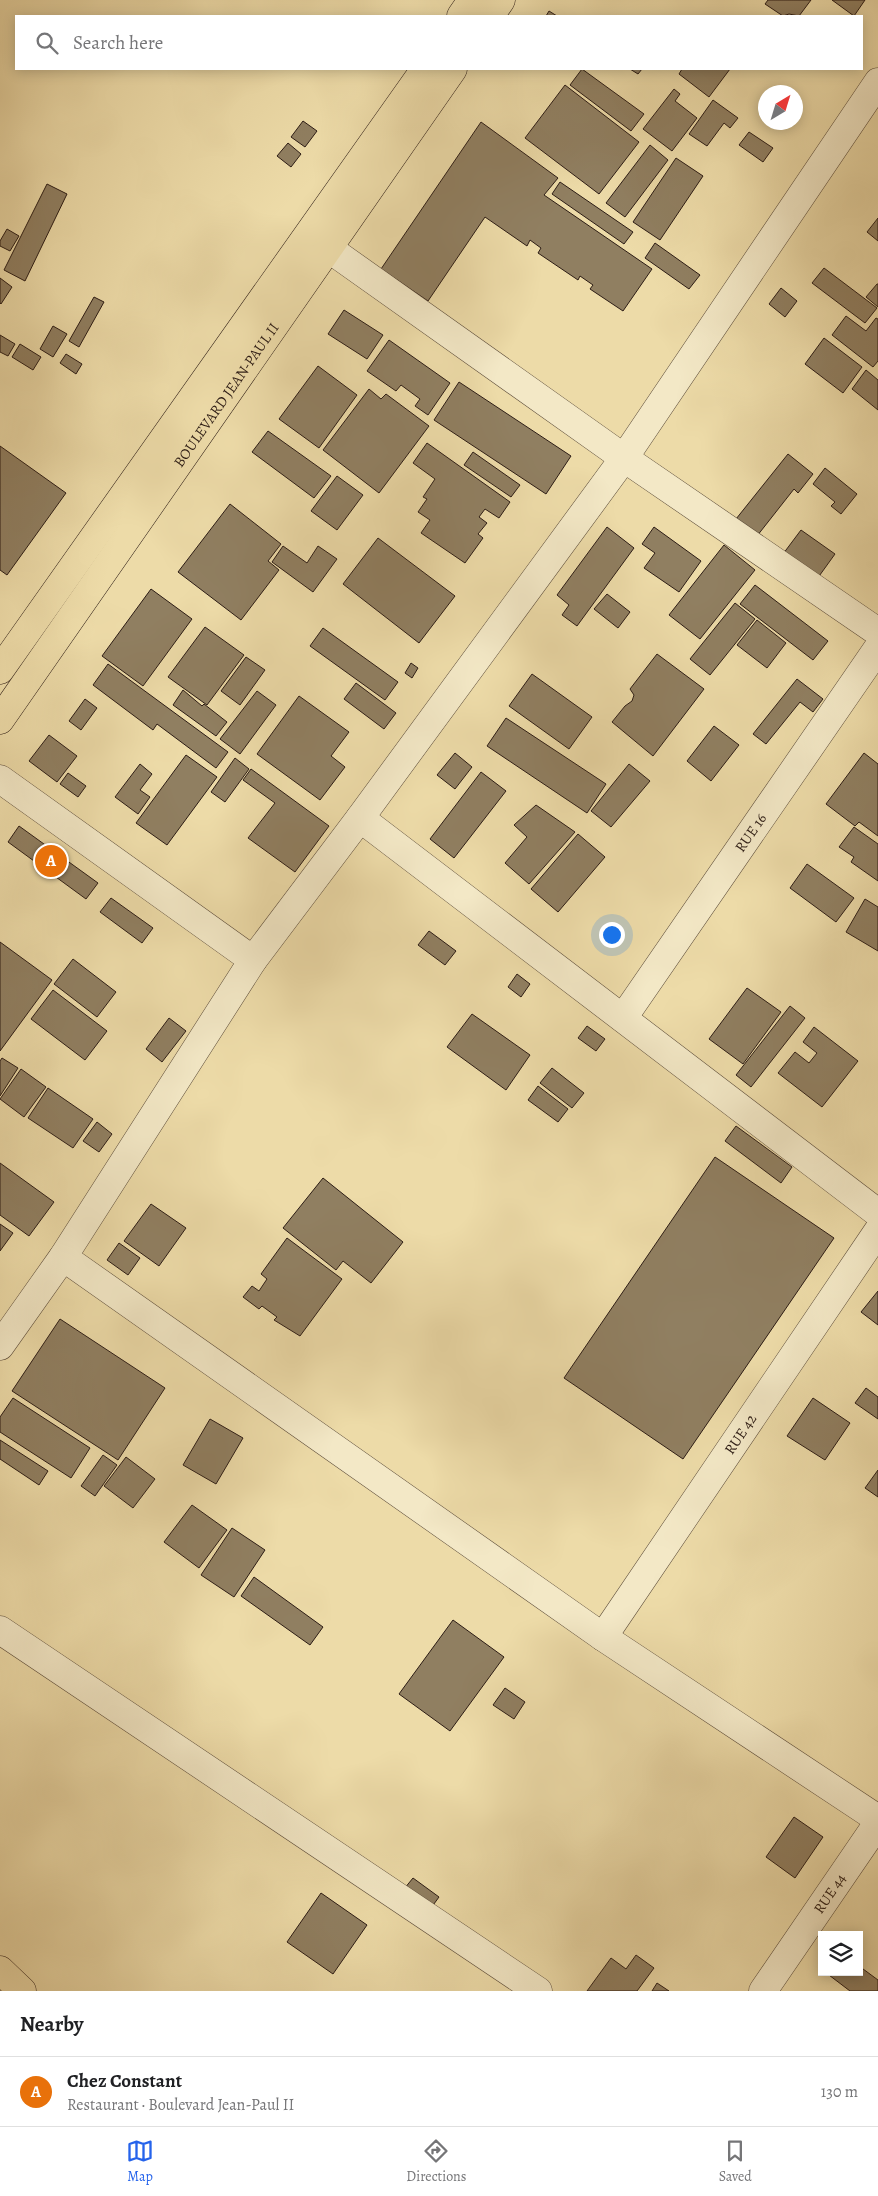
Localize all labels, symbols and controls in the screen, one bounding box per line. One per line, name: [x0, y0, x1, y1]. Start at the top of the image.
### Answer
search box: [15, 15, 863, 70]
icon: search: [33, 29, 61, 57]
text: Search here: [73, 30, 163, 56]
north arrow: [758, 85, 803, 130]
street label: BOULEVARD JEAN-PAUL II: [169, 319, 283, 471]
street label: RUE 16: [730, 809, 771, 856]
pin: A: [35, 842, 67, 880]
your location: [599, 922, 625, 948]
street label: RUE 42: [720, 1410, 761, 1458]
street label: RUE 44: [809, 1869, 851, 1918]
map controls: [818, 1931, 863, 1976]
button: layers: [818, 1931, 863, 1976]
text: Nearby: [20, 2010, 83, 2038]
text: Chez Constant: [67, 2068, 182, 2094]
text: A: [31, 2081, 41, 2103]
text: 130 m: [821, 2081, 858, 2103]
text: Restaurant · Boulevard Jean-Paul II: [67, 2094, 294, 2116]
tab: Map: [126, 2137, 154, 2186]
tab: Directions: [406, 2137, 466, 2186]
tab: Saved: [719, 2137, 752, 2186]

